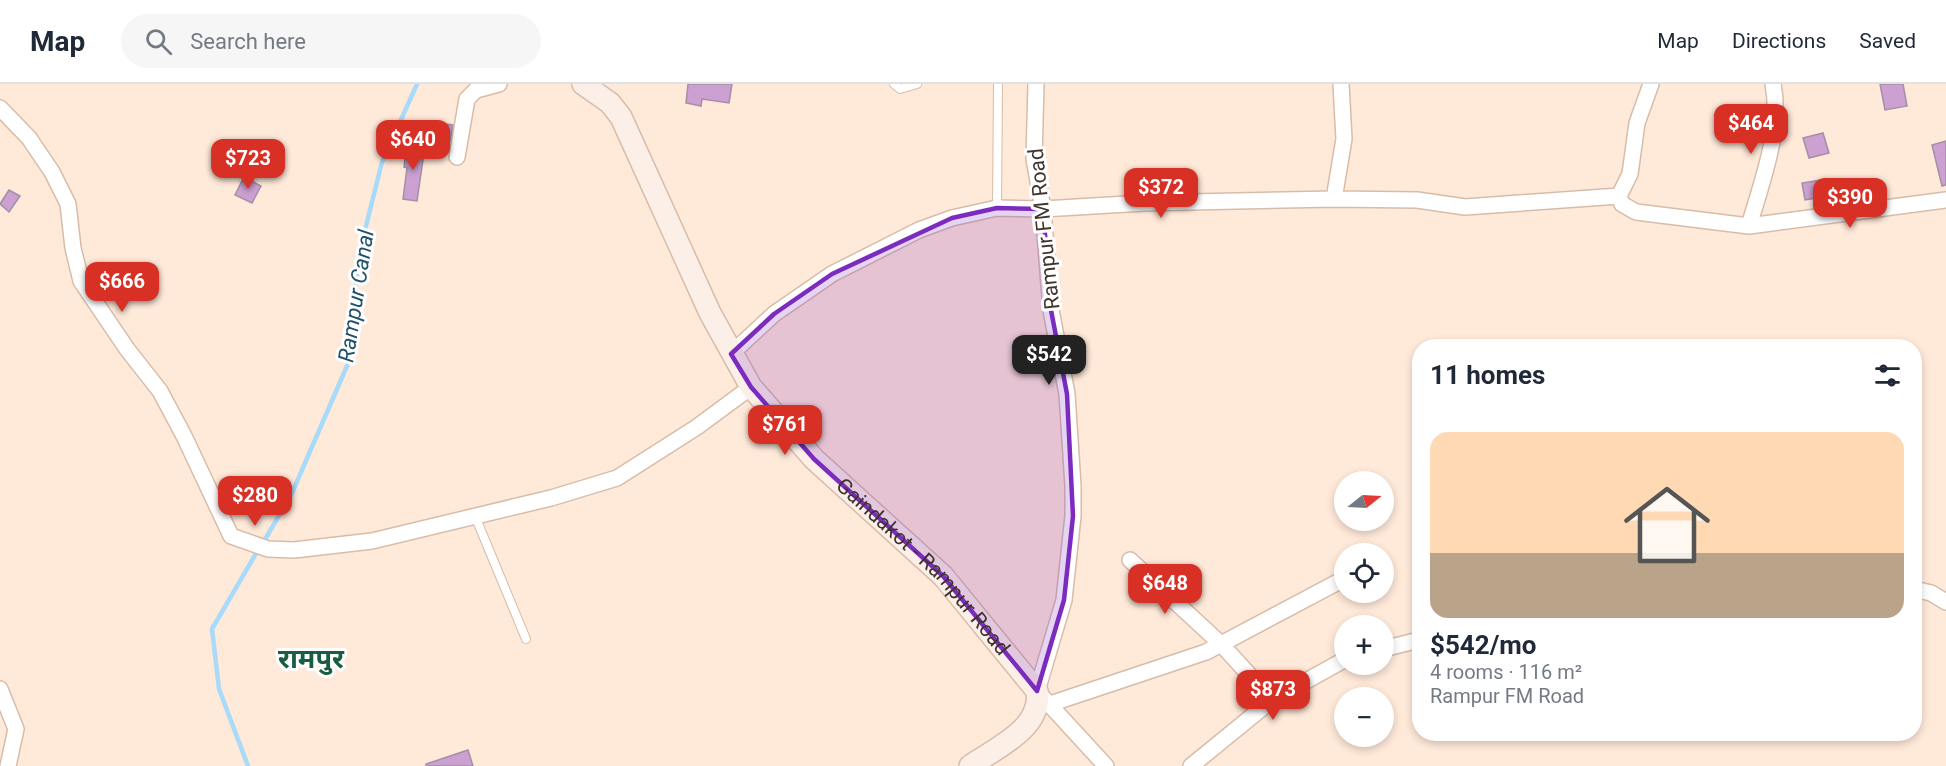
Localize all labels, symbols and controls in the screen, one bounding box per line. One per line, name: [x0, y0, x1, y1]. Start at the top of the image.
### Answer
search box: [121, 14, 541, 68]
text: Map: [30, 25, 85, 58]
icon: search: [142, 25, 175, 58]
text: Search here: [190, 29, 306, 54]
text: Map: [1657, 29, 1699, 53]
text: Directions: [1732, 29, 1826, 53]
text: Saved: [1859, 29, 1916, 53]
pin: $464: [1715, 104, 1787, 155]
text: $464: [1728, 111, 1774, 135]
pin: $640: [377, 120, 449, 171]
text: $640: [390, 127, 436, 151]
pin: $723: [212, 139, 284, 190]
text: $723: [225, 146, 271, 170]
street label: Rampur FM Road: [1024, 147, 1064, 311]
pin: $372: [1125, 168, 1197, 219]
text: $372: [1138, 175, 1184, 199]
pin: $390: [1814, 178, 1886, 229]
text: $390: [1827, 185, 1873, 209]
water label: Rampur Canal: [333, 227, 379, 364]
pin: $666: [86, 262, 158, 313]
text: $666: [99, 269, 145, 293]
pin: $542: [1013, 335, 1085, 386]
text: $542: [1026, 342, 1072, 366]
icon: filters: [1871, 359, 1904, 392]
text: 11 homes: [1430, 360, 1545, 390]
pin: $761: [749, 405, 821, 456]
text: $761: [762, 412, 808, 436]
north arrow: [1334, 471, 1394, 531]
map controls: [1334, 471, 1394, 747]
icon: home: [1613, 471, 1721, 579]
street label: Gaindakot - Rampur Road: [832, 473, 1015, 660]
pin: $280: [219, 476, 291, 527]
text: $280: [232, 483, 278, 507]
button: locate: [1334, 543, 1394, 603]
pin: $648: [1129, 564, 1201, 615]
text: $648: [1142, 571, 1188, 595]
button: +: [1334, 615, 1394, 675]
text: $542/mo: [1430, 630, 1537, 660]
district label: रामपुर: [278, 643, 345, 675]
text: 4 rooms · 116 m²: [1430, 660, 1582, 684]
pin: $873: [1237, 670, 1309, 721]
text: $873: [1250, 677, 1296, 701]
text: Rampur FM Road: [1430, 684, 1584, 708]
button: −: [1334, 687, 1394, 747]

